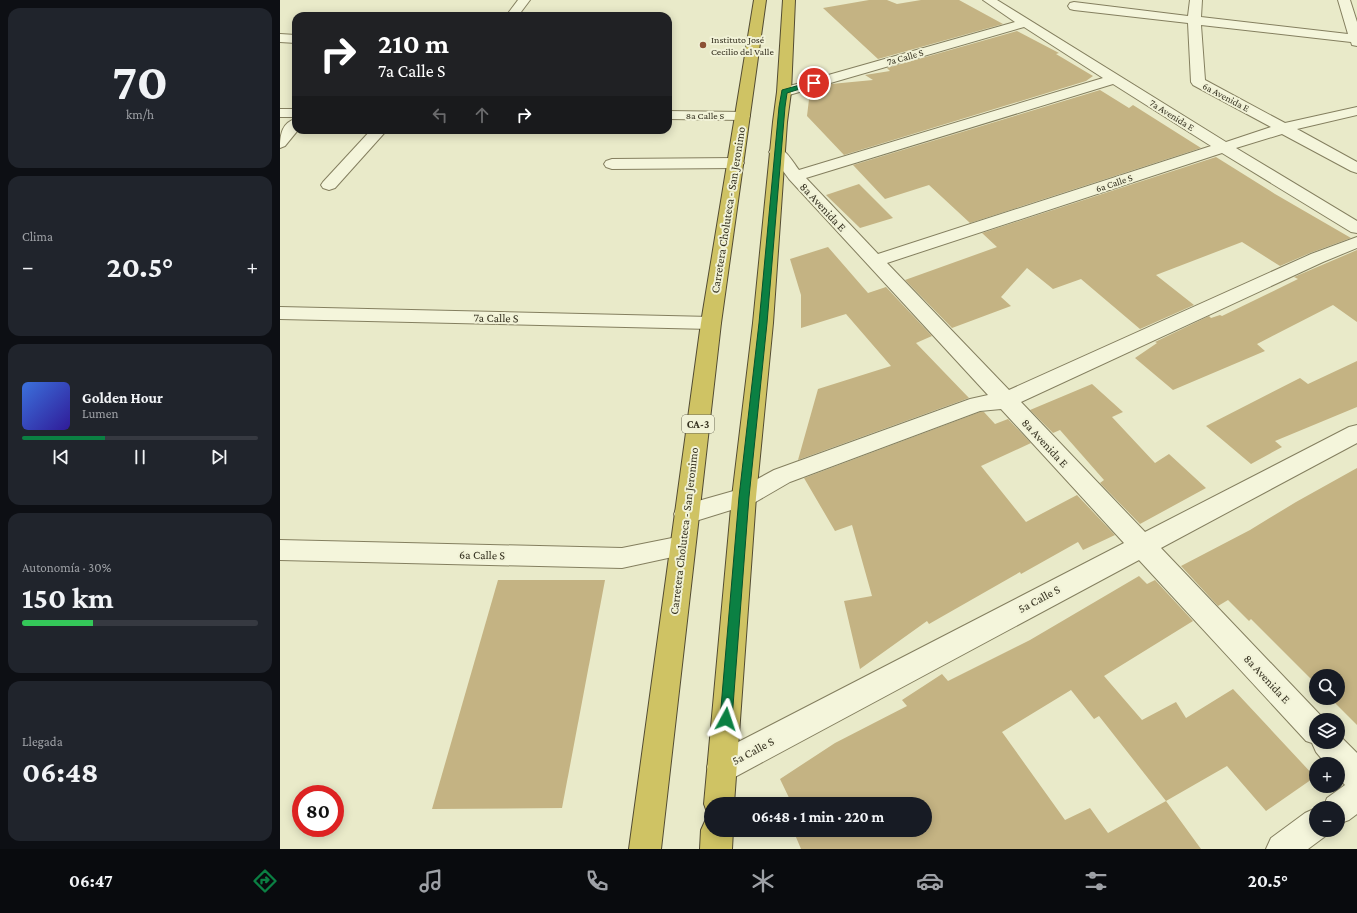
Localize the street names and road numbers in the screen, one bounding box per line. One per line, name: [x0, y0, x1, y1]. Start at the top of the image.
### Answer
street label: 7a Calle S: [885, 46, 925, 67]
street label: 6a Avenida E: [1201, 80, 1252, 114]
street label: 7a Avenida E: [1148, 97, 1197, 133]
street label: 8a Calle S: [686, 110, 725, 121]
street label: Carretera Choluteca - San Jeronimo: [708, 126, 748, 294]
street label: 6a Calle S: [1094, 172, 1134, 194]
street label: 8a Avenida E: [797, 180, 850, 235]
street label: 7a Calle S: [473, 311, 519, 325]
road number: CA-3: [682, 415, 714, 433]
street label: 8a Avenida E: [1019, 416, 1072, 471]
street label: Carretera Choluteca - San Jeronimo: [667, 446, 701, 615]
street label: 6a Calle S: [459, 548, 505, 562]
street label: 5a Calle S: [1016, 582, 1063, 616]
street label: 8a Avenida E: [1241, 652, 1294, 707]
street label: 5a Calle S: [730, 734, 777, 768]

